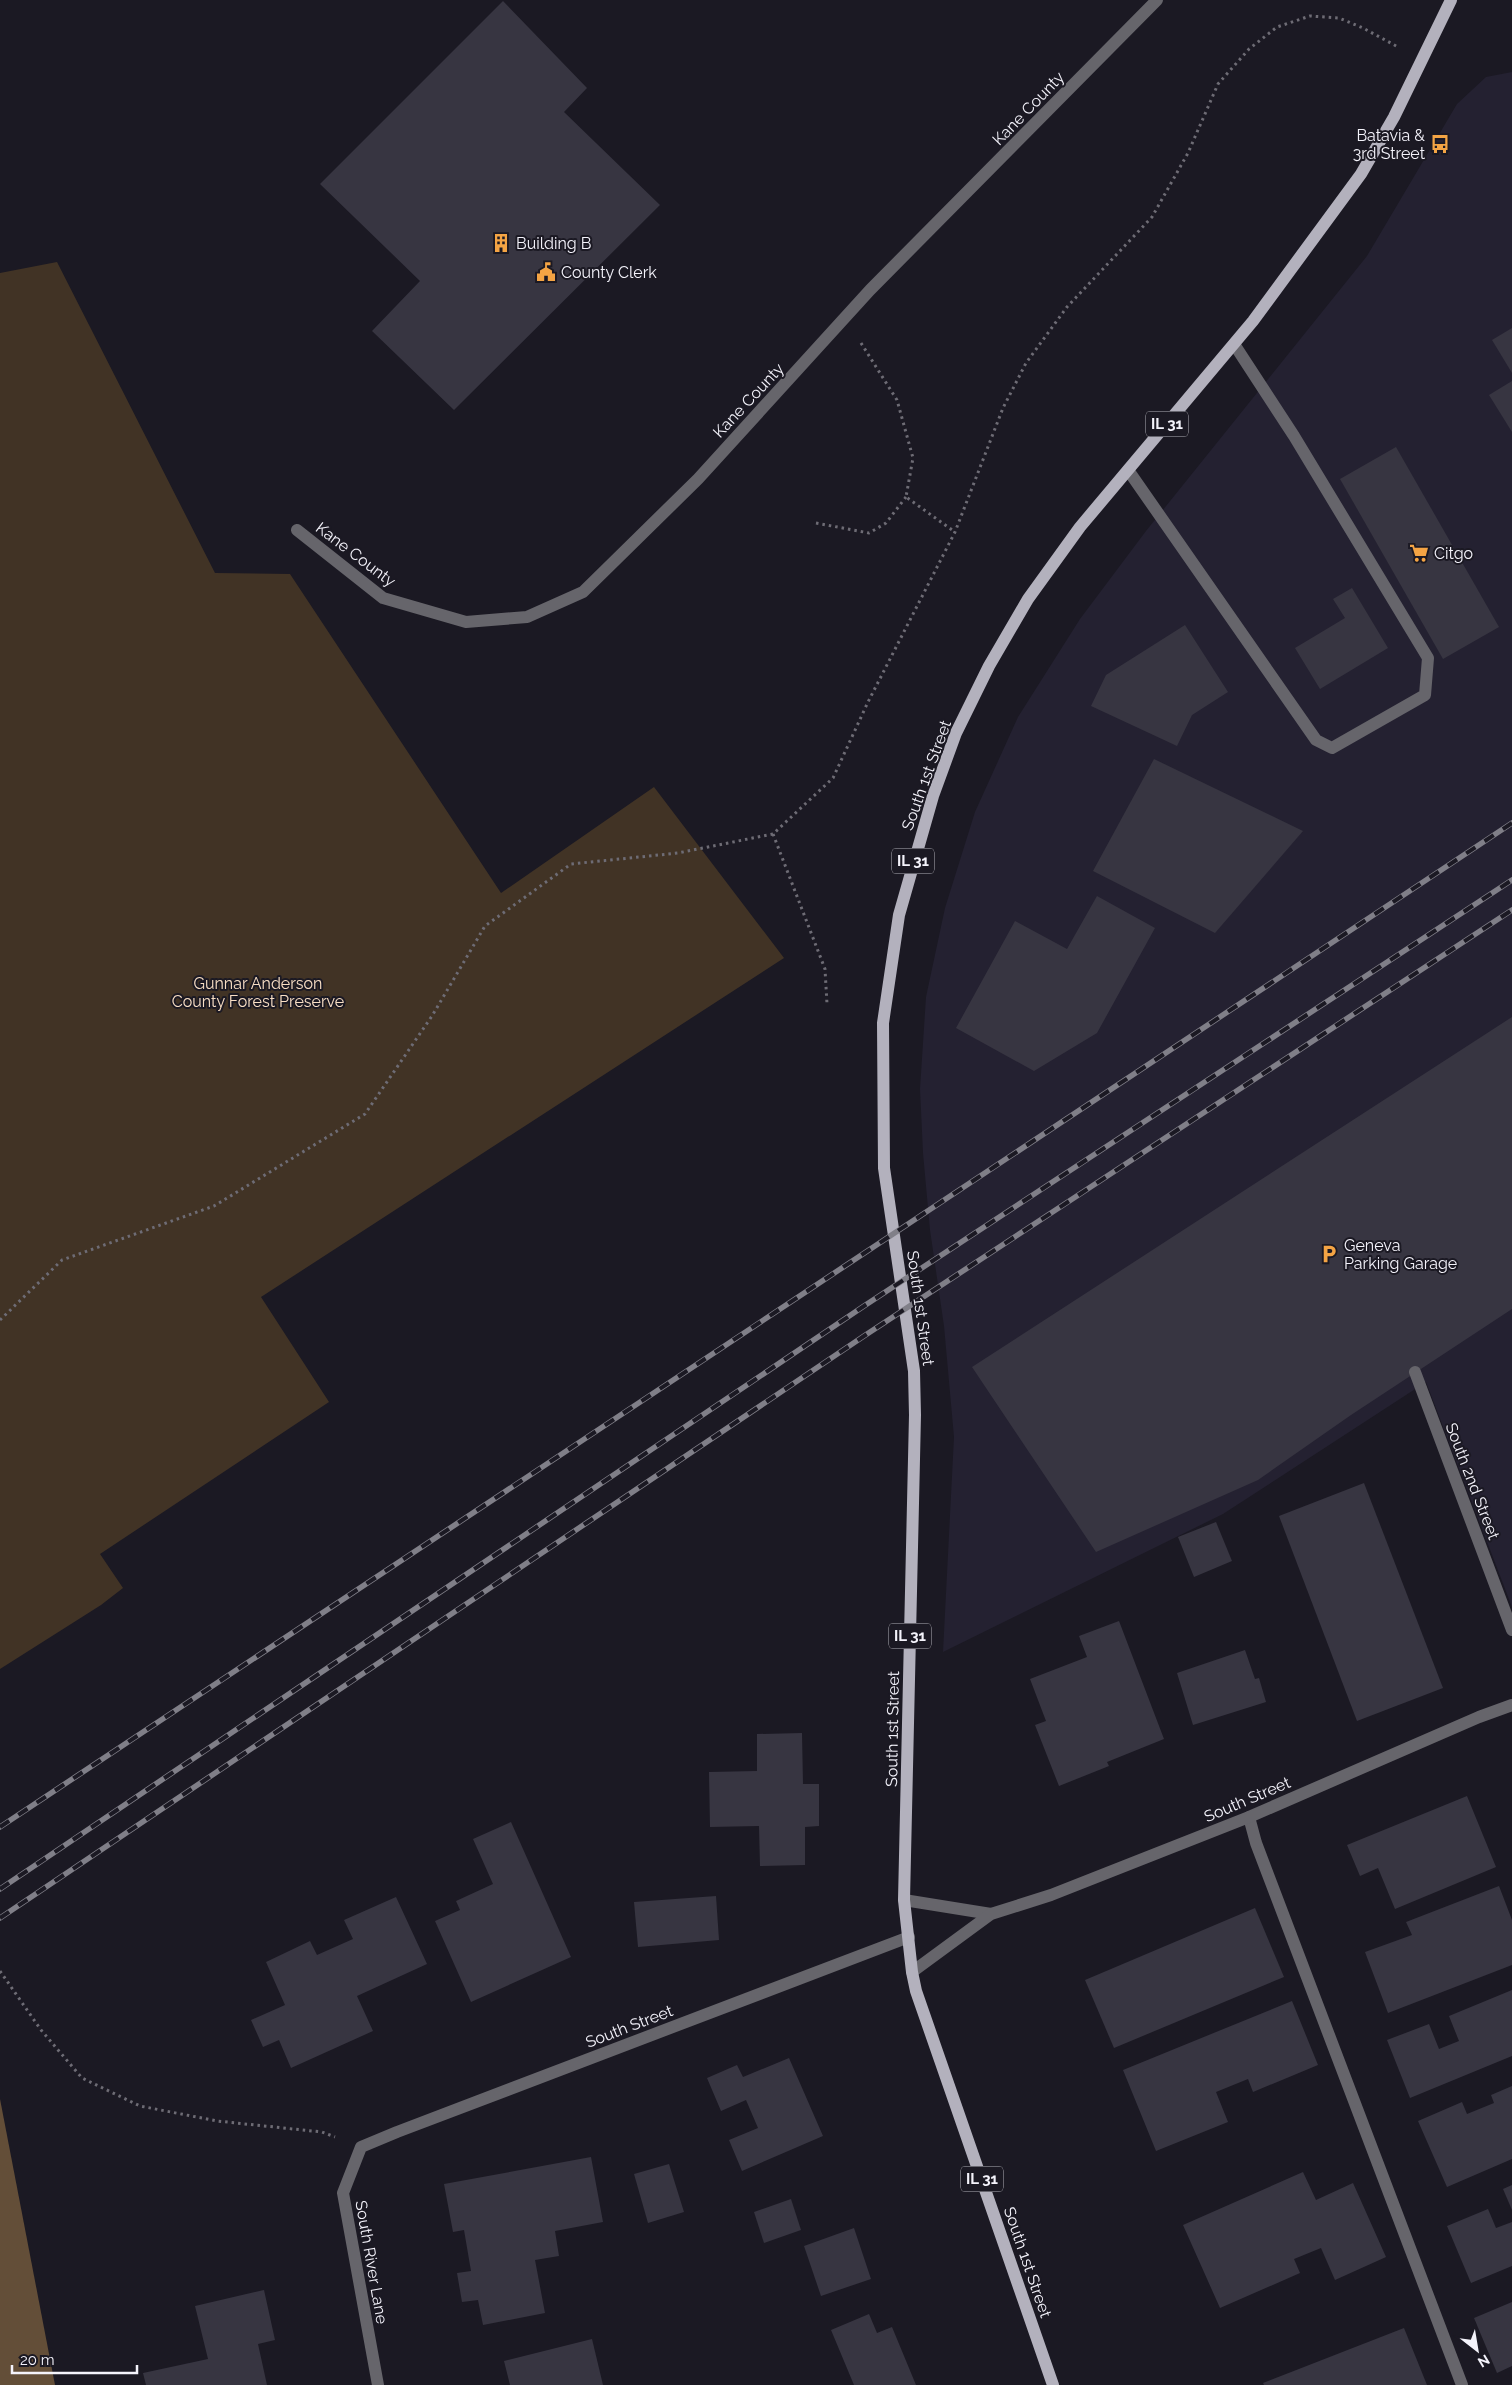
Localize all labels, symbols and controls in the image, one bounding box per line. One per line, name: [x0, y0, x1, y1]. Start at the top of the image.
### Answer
street label: Kane County: [988, 67, 1068, 149]
place label: Batavia & 3rd Street: [1353, 126, 1426, 163]
bus stop icon: Batavia & 3rd Street: [1429, 133, 1451, 155]
building icon: Building B: [490, 232, 512, 254]
place label: Building B: [516, 234, 591, 253]
public building icon: County Clerk: [535, 261, 557, 283]
place label: County Clerk: [561, 263, 657, 282]
street label: Kane County: [709, 359, 788, 442]
road number: IL 31: [1146, 412, 1188, 436]
street label: Kane County: [312, 518, 400, 591]
supermarket icon: Citgo: [1408, 542, 1430, 564]
place label: Citgo: [1434, 544, 1473, 563]
street label: South 1st Street: [898, 717, 955, 833]
road number: IL 31: [892, 848, 934, 874]
park label: Gunnar Anderson County Forest Preserve: [172, 974, 344, 1011]
place label: Geneva Parking Garage: [1344, 1236, 1457, 1273]
parking icon: Geneva Parking Garage: [1318, 1243, 1340, 1265]
street label: South 1st Street: [903, 1249, 938, 1367]
street label: South 2nd Street: [1442, 1420, 1504, 1543]
road number: IL 31: [889, 1624, 931, 1648]
street label: South 1st Street: [882, 1670, 903, 1787]
street label: South Street: [1201, 1773, 1294, 1826]
street label: South Street: [583, 2001, 676, 2052]
road number: IL 31: [961, 2166, 1003, 2192]
street label: South River Lane: [351, 2199, 392, 2325]
street label: South 1st Street: [1000, 2204, 1056, 2321]
north arrow: [1452, 2325, 1502, 2375]
scale bar: [12, 2342, 138, 2374]
text: 20 m: [20, 2351, 55, 2369]
text: N: [1475, 2352, 1492, 2371]

